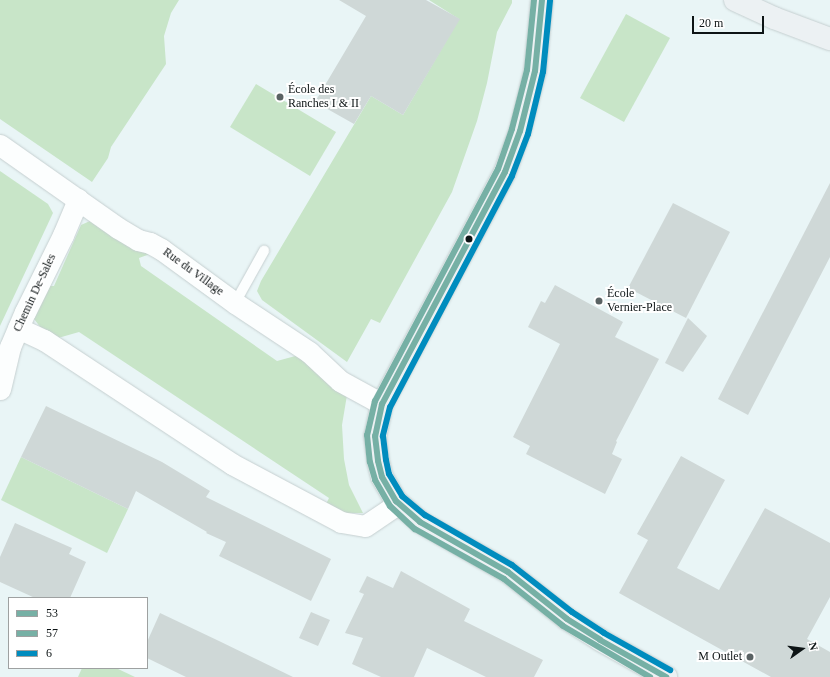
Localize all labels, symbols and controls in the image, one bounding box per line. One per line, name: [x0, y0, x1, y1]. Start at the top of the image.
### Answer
scale bar: [694, 8, 766, 34]
text: 20 m: [699, 16, 723, 30]
place label: École des Ranches I & II: [288, 83, 359, 111]
marker: École des Ranches I & II: [275, 92, 285, 102]
unlabelled marker: [464, 234, 474, 244]
street label: Rue du Village: [160, 245, 226, 299]
street label: Chemin De-Sales: [11, 252, 59, 334]
place label: École Vernier-Place: [607, 287, 672, 315]
marker: École Vernier-Place: [594, 296, 604, 306]
legend: [8, 597, 148, 669]
text: 53: [46, 606, 58, 620]
text: 57: [46, 626, 58, 640]
north arrow: [782, 629, 822, 669]
text: N: [807, 641, 820, 651]
text: 6: [46, 646, 52, 660]
place label: M Outlet: [698, 650, 742, 664]
marker: M Outlet: [745, 652, 755, 662]

